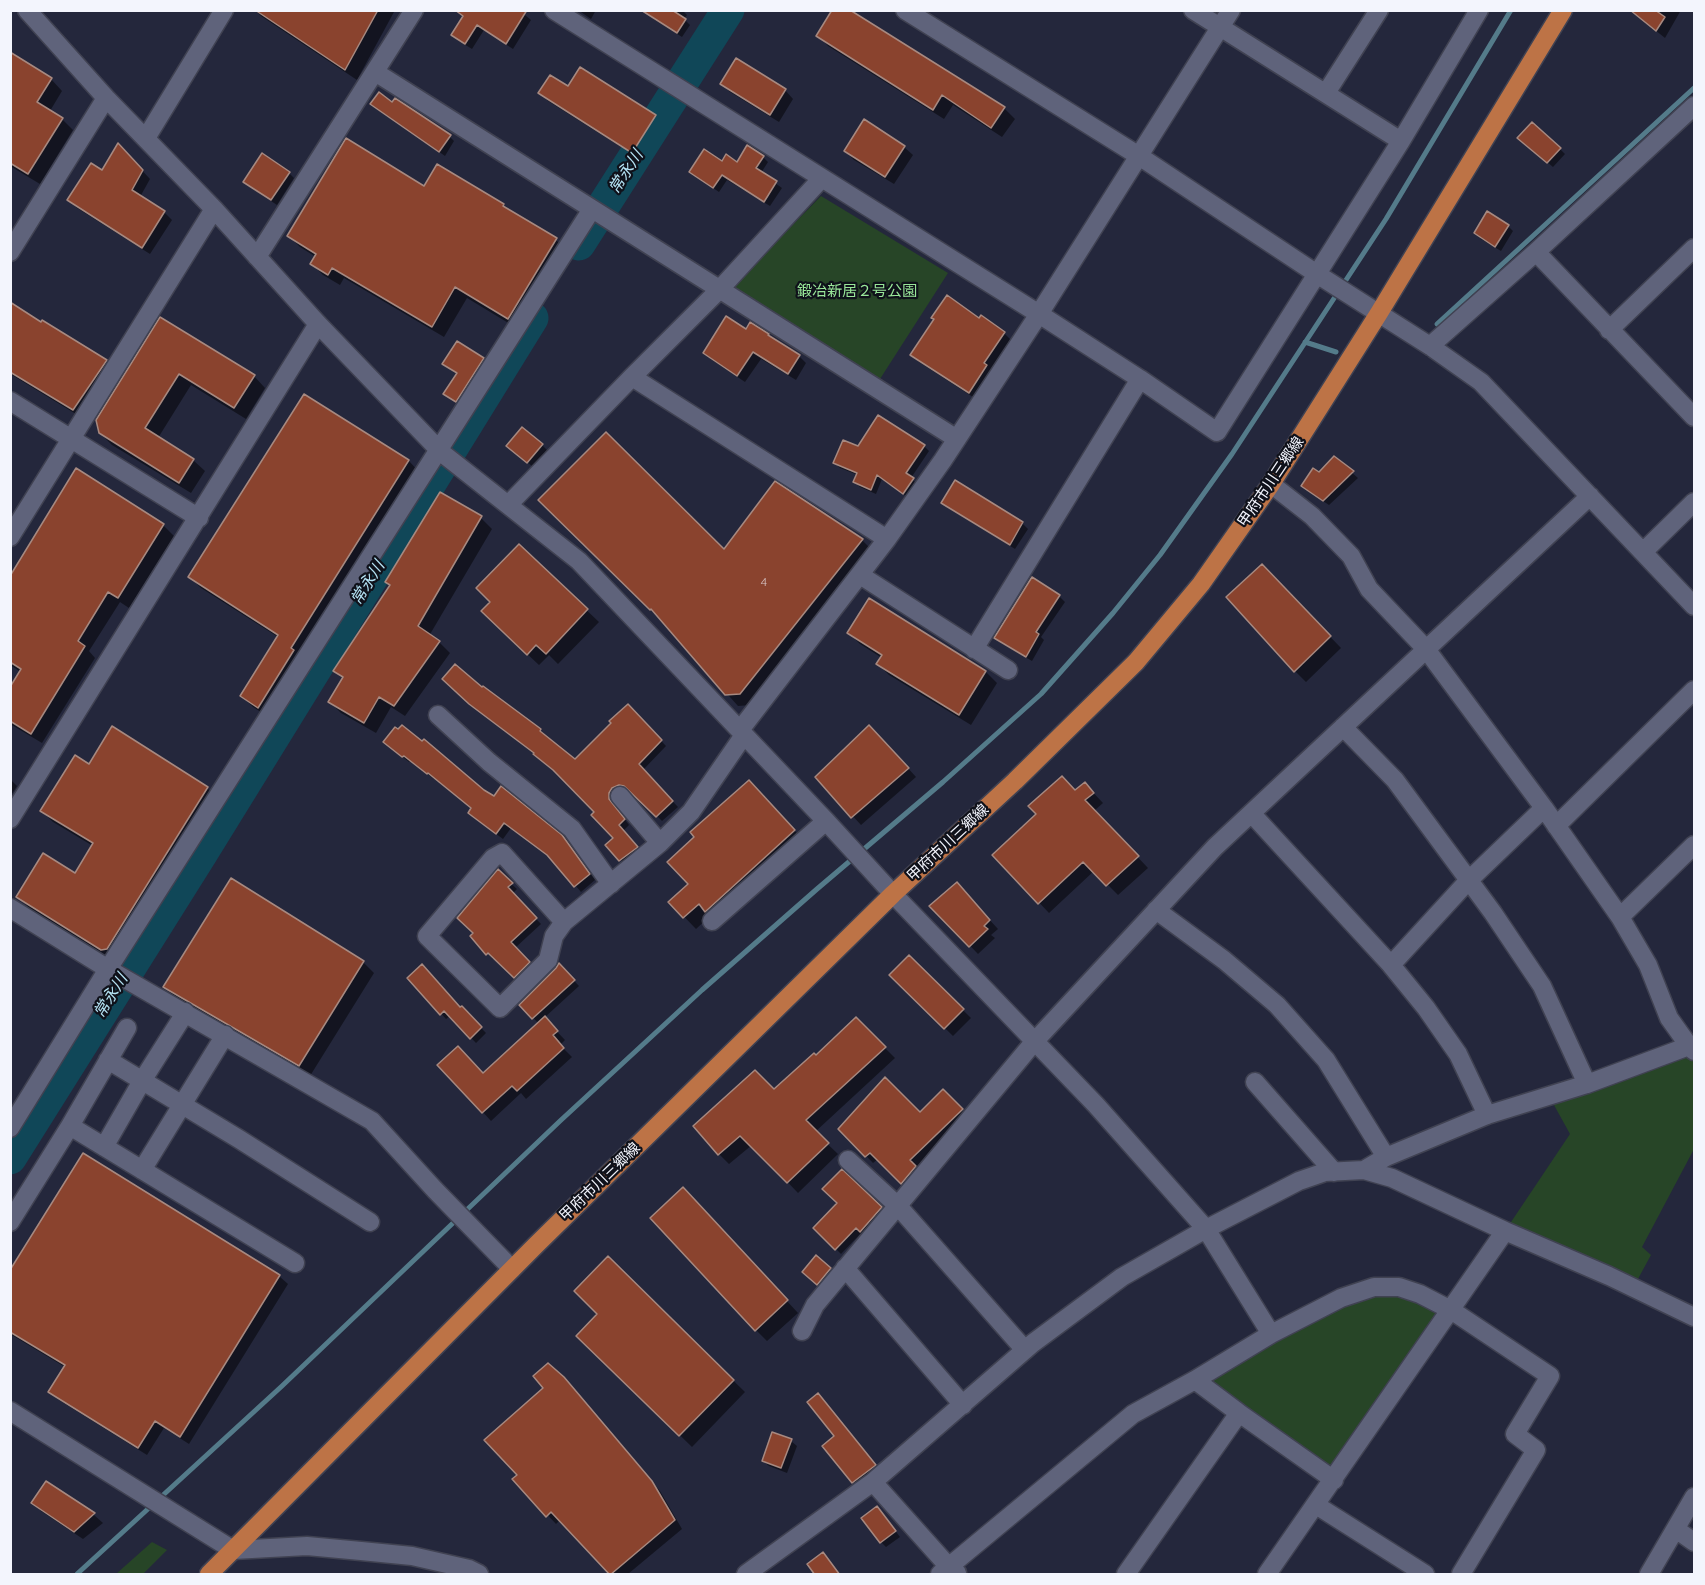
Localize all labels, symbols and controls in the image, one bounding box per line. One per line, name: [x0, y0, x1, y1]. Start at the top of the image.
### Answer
water label: 常永川: [605, 147, 647, 197]
park label: 鍛冶新居２号公園: [797, 282, 917, 300]
street label: 甲府市川三郷線: [1234, 433, 1308, 531]
water label: 常永川: [347, 558, 389, 608]
house number: 4: [761, 575, 767, 589]
street label: 甲府市川三郷線: [903, 801, 993, 885]
water label: 常永川: [90, 971, 132, 1021]
street label: 甲府市川三郷線: [556, 1139, 644, 1225]

